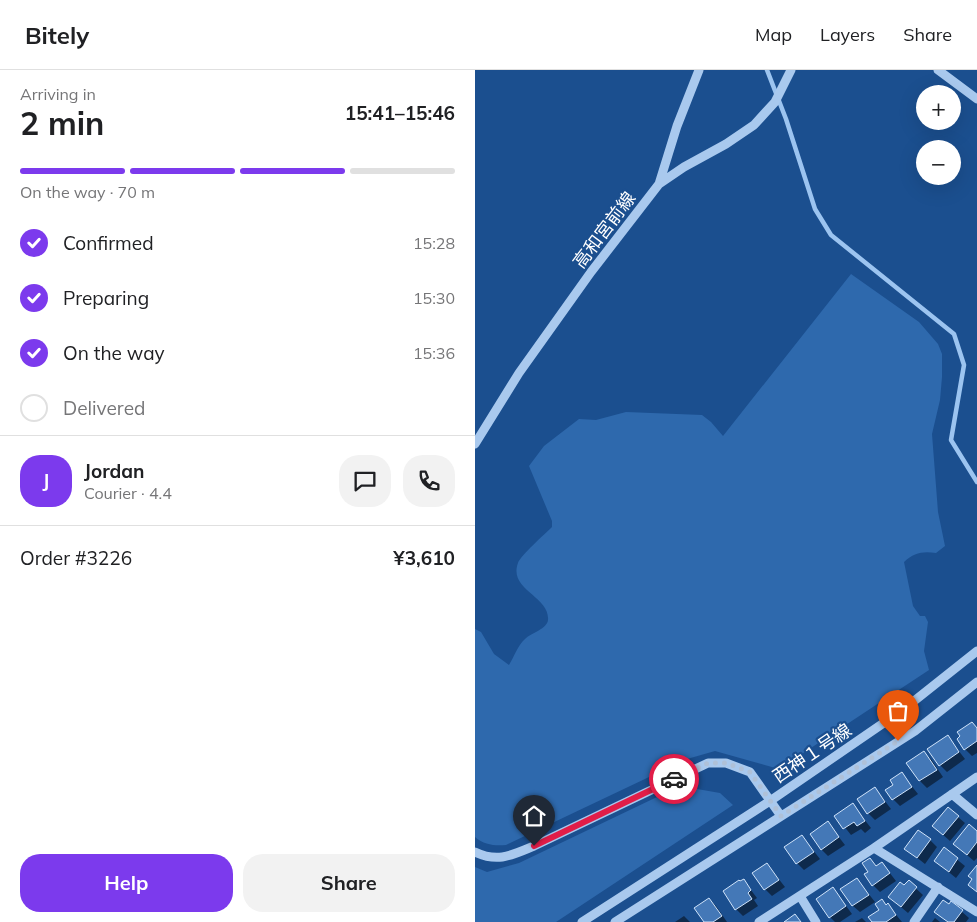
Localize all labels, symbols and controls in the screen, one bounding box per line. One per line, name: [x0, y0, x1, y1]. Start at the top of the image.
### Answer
text: Bitely: [25, 20, 89, 50]
text: Map: [755, 23, 792, 46]
text: Layers: [820, 23, 875, 46]
text: Share: [903, 23, 952, 46]
text: Arriving in: [20, 84, 96, 104]
map controls: [916, 85, 961, 185]
button: +: [916, 85, 961, 130]
text: 15:41–15:46: [345, 101, 455, 125]
text: 2 min: [20, 103, 104, 143]
button: −: [916, 140, 961, 185]
text: On the way · 70 m: [20, 182, 155, 202]
street label: 高和宮前線: [568, 187, 640, 273]
icon: check: [20, 229, 48, 257]
text: Confirmed: [63, 231, 154, 255]
text: 15:28: [413, 233, 455, 253]
icon: check: [20, 284, 48, 312]
text: Preparing: [63, 286, 149, 310]
text: 15:30: [413, 288, 455, 308]
icon: check: [20, 339, 48, 367]
text: On the way: [63, 341, 165, 365]
text: 15:36: [413, 343, 455, 363]
text: Delivered: [63, 396, 145, 420]
button: chat: [339, 455, 391, 507]
button: phone: [403, 455, 455, 507]
text: Jordan: [84, 459, 144, 483]
text: J: [43, 469, 49, 493]
text: Courier · 4.4: [84, 483, 172, 503]
text: Order #3226: [20, 546, 132, 570]
text: ¥3,610: [393, 546, 455, 570]
pin: [877, 690, 919, 741]
icon: bag: [884, 697, 912, 725]
street label: 西神１号線: [768, 718, 856, 788]
courier: [649, 754, 699, 804]
icon: car: [660, 765, 688, 793]
pin: [513, 795, 555, 846]
icon: home: [520, 802, 548, 830]
button: Help: [20, 854, 233, 912]
button: Share: [243, 854, 455, 912]

